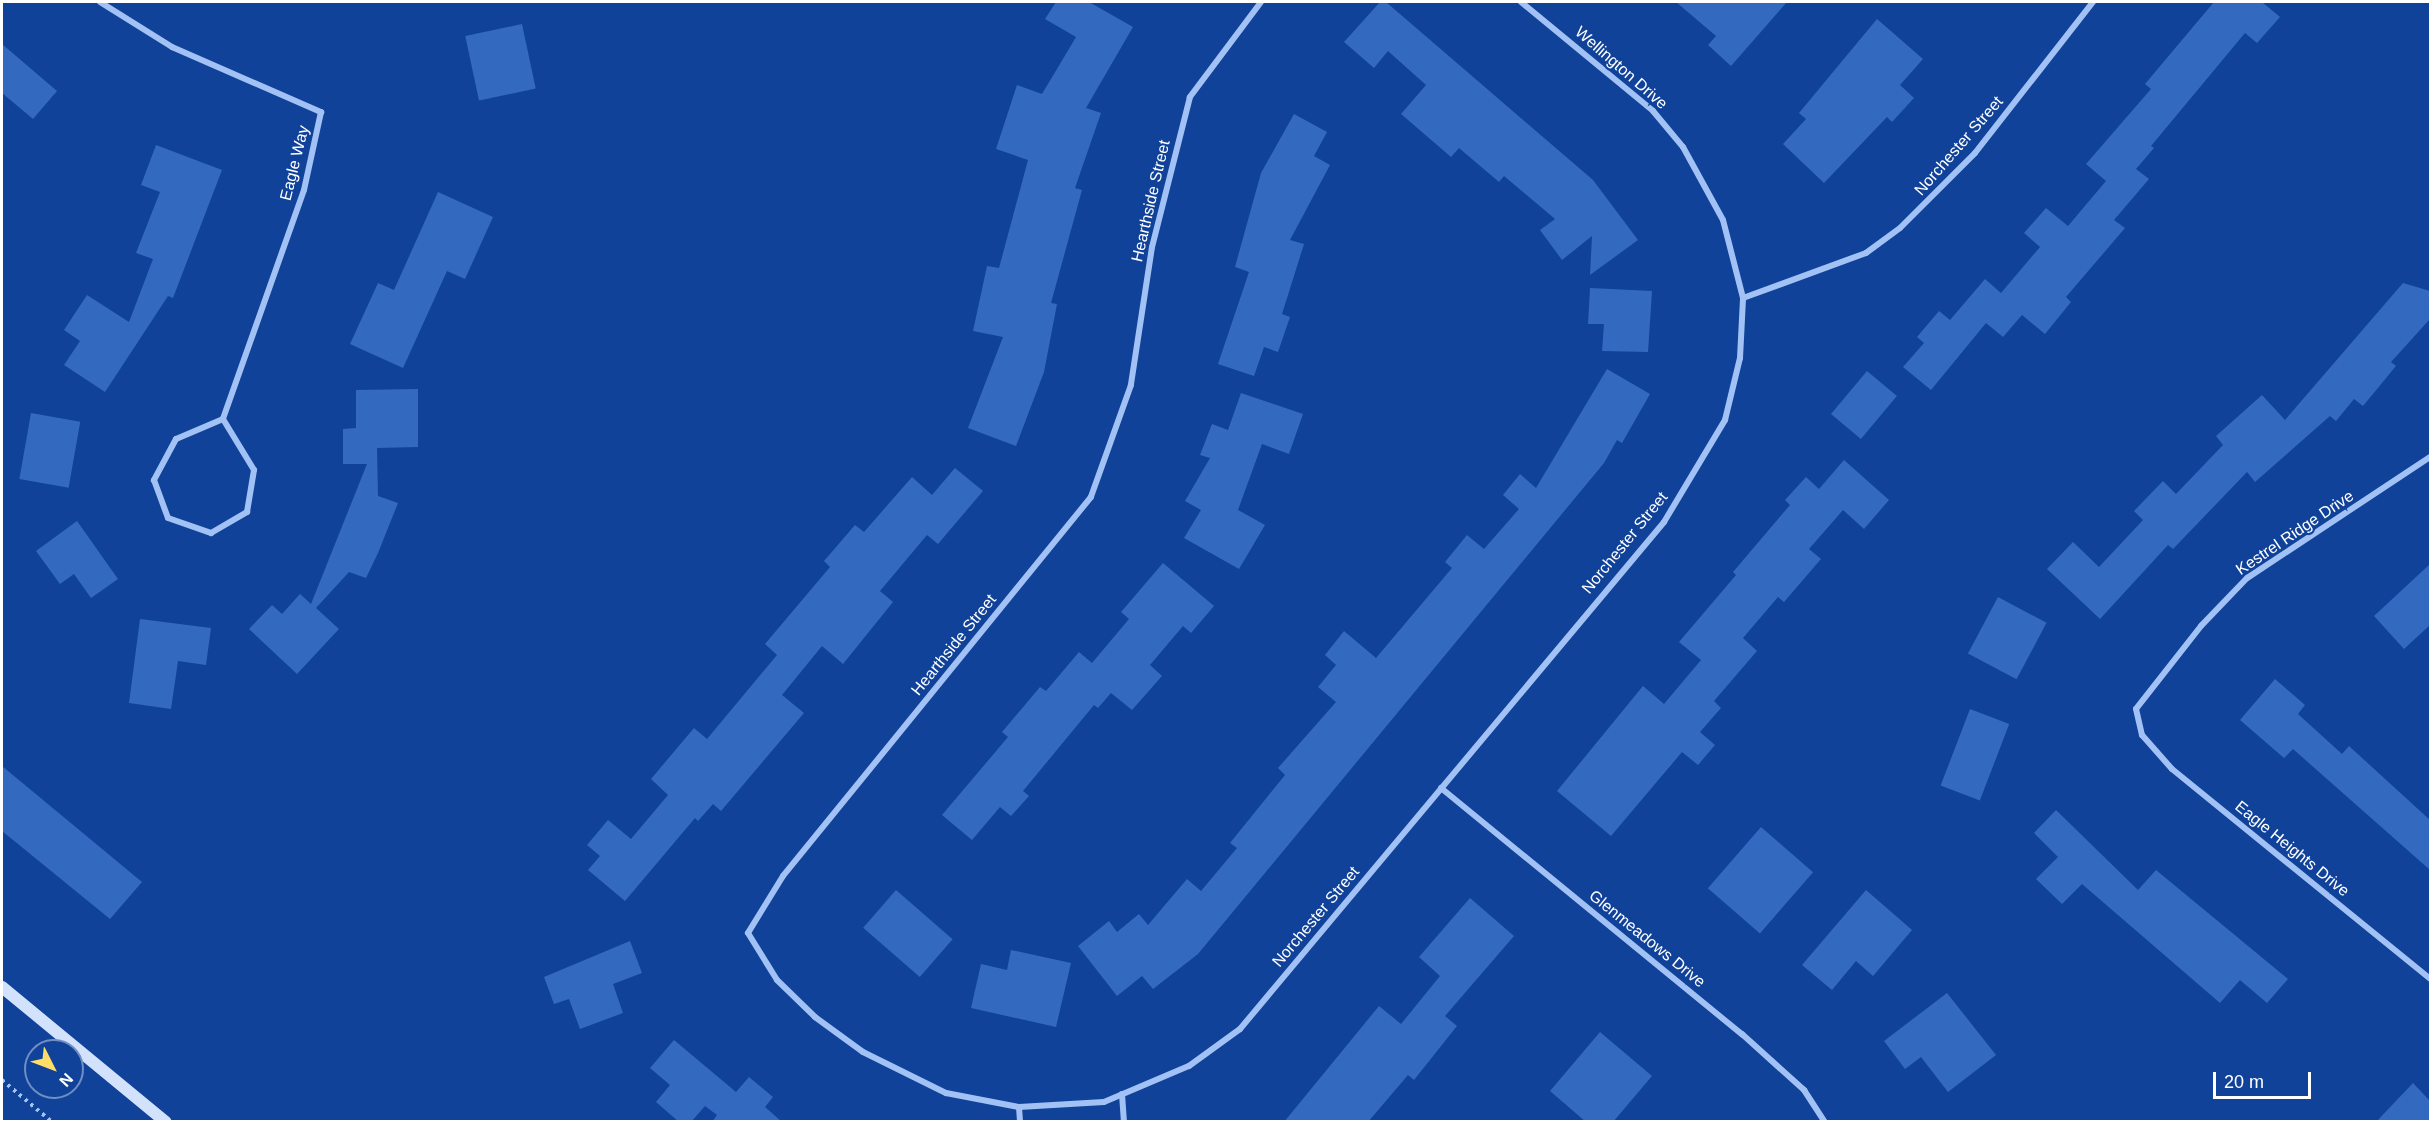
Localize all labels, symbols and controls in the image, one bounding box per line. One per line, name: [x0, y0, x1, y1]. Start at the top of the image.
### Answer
street label: Wellington Drive: [1571, 23, 1671, 113]
street label: Norchester Street: [1911, 92, 2007, 200]
street label: Eagle Way: [276, 123, 314, 203]
street label: Hearthside Street: [1128, 138, 1174, 264]
street label: Kestrel Ridge Drive: [2232, 487, 2358, 579]
street label: Norchester Street: [1578, 488, 1672, 598]
street label: Hearthside Street: [907, 591, 1001, 699]
street label: Eagle Heights Drive: [2231, 797, 2353, 901]
street label: Norchester Street: [1268, 863, 1364, 971]
street label: Glenmeadows Drive: [1585, 886, 1709, 992]
north arrow: [24, 1039, 84, 1099]
scale bar: [2216, 1060, 2314, 1098]
text: N: [56, 1070, 76, 1090]
text: 20 m: [2224, 1072, 2264, 1092]

